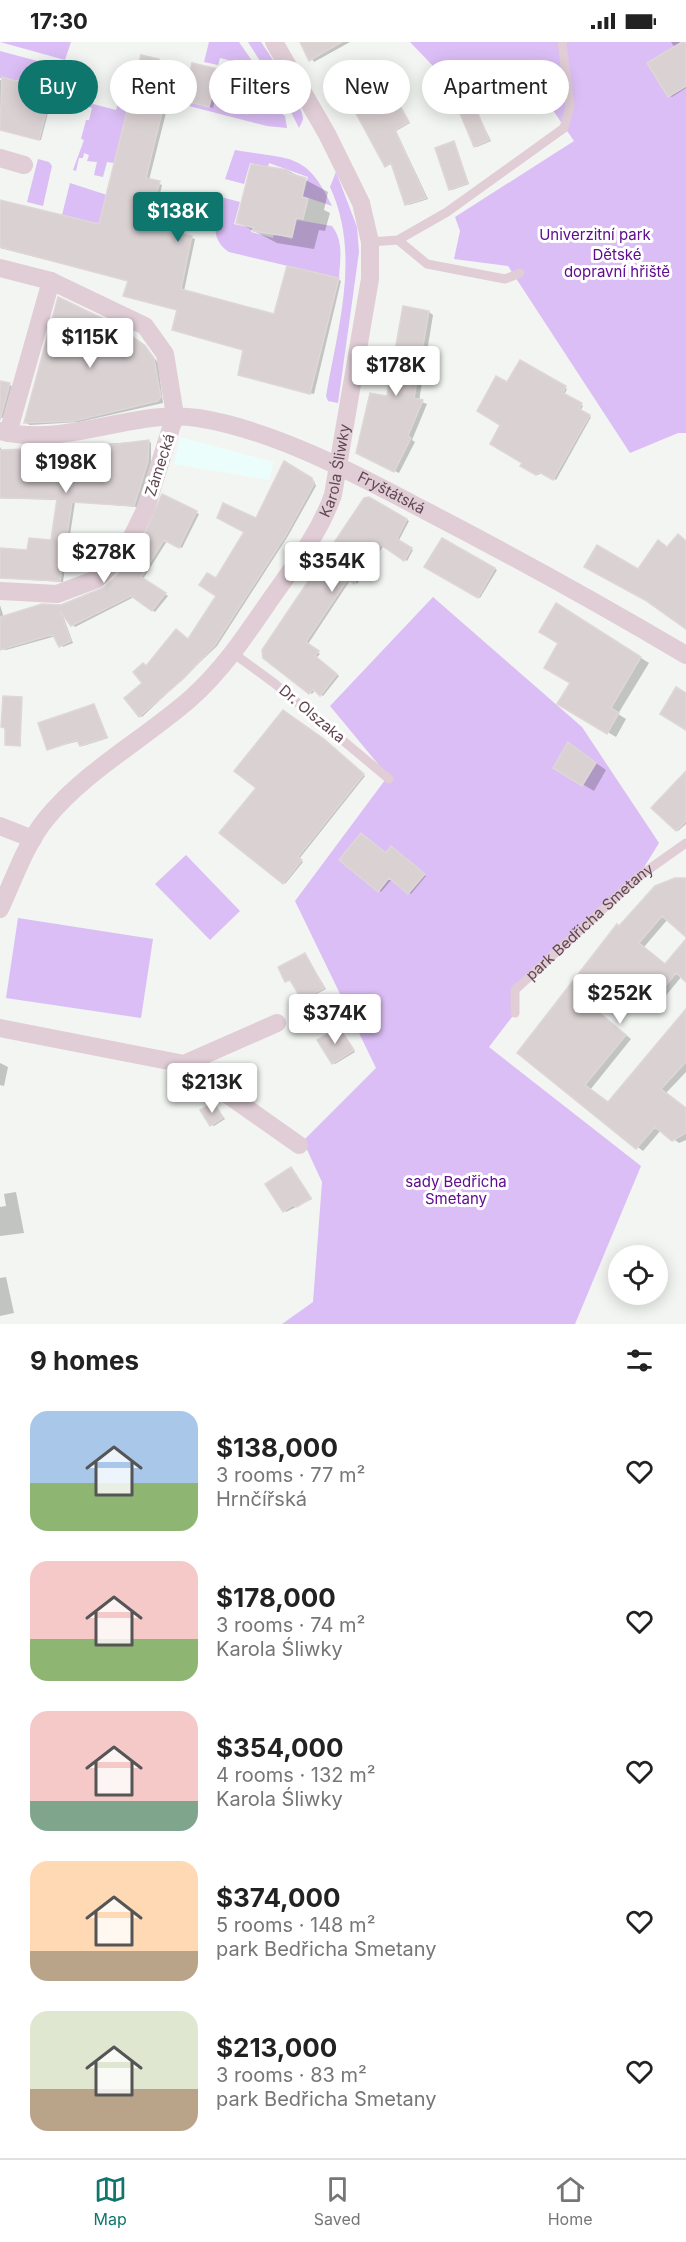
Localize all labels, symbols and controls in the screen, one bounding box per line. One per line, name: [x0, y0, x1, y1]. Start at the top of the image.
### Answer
text: 17:30: [30, 8, 88, 34]
chip: Buy: [18, 60, 98, 114]
chip: Rent: [110, 60, 197, 114]
chip: Filters: [209, 60, 311, 114]
chip: New: [323, 60, 410, 114]
chip: Apartment: [422, 60, 569, 114]
pin: $138K: [136, 192, 220, 243]
text: $138K: [147, 199, 209, 223]
park label: Univerzitní park: [539, 225, 652, 244]
park label: Dětské dopravní hřiště: [564, 245, 670, 281]
pin: $115K: [48, 318, 132, 369]
text: $115K: [61, 325, 119, 349]
pin: $178K: [354, 346, 438, 397]
text: $178K: [366, 353, 426, 377]
street label: Karola Śliwky: [315, 422, 354, 520]
street label: Zámecká: [140, 431, 179, 499]
pin: $198K: [24, 443, 108, 494]
text: $198K: [35, 450, 97, 474]
street label: Fryštátská: [355, 467, 429, 518]
pin: $278K: [62, 533, 146, 584]
text: $278K: [72, 540, 136, 564]
pin: $354K: [290, 542, 374, 593]
text: $354K: [299, 549, 365, 573]
street label: Dr. Olszaka: [275, 680, 349, 747]
street label: park Bedřicha Smetany: [522, 859, 657, 984]
pin: $252K: [578, 974, 662, 1025]
text: $252K: [587, 981, 653, 1005]
pin: $374K: [293, 994, 377, 1045]
text: $374K: [303, 1001, 367, 1025]
pin: $213K: [170, 1063, 254, 1114]
text: $213K: [181, 1070, 243, 1094]
park label: sady Bedřicha Smetany: [405, 1172, 507, 1208]
map controls: [608, 1245, 668, 1305]
button: locate: [608, 1245, 668, 1305]
icon: filters: [623, 1344, 656, 1377]
text: 9 homes: [30, 1345, 139, 1376]
text: $138,000: [216, 1432, 338, 1463]
icon: home: [78, 1435, 150, 1507]
icon: heart: [623, 1455, 656, 1488]
text: 3 rooms · 77 m²: [216, 1463, 365, 1487]
text: Hrnčířská: [216, 1487, 307, 1511]
text: $178,000: [216, 1582, 336, 1613]
icon: home: [78, 1585, 150, 1657]
icon: heart: [623, 1605, 656, 1638]
text: 3 rooms · 74 m²: [216, 1613, 365, 1637]
text: Karola Śliwky: [216, 1637, 343, 1661]
text: $354,000: [216, 1732, 344, 1763]
icon: home: [78, 1735, 150, 1807]
icon: heart: [623, 1755, 656, 1788]
text: 4 rooms · 132 m²: [216, 1763, 375, 1787]
text: Karola Śliwky: [216, 1787, 343, 1811]
text: $374,000: [216, 1882, 341, 1913]
icon: home: [78, 1885, 150, 1957]
icon: heart: [623, 1905, 656, 1938]
text: 5 rooms · 148 m²: [216, 1913, 375, 1937]
text: park Bedřicha Smetany: [216, 1937, 437, 1961]
text: $213,000: [216, 2032, 337, 2063]
icon: home: [78, 2035, 150, 2107]
icon: heart: [623, 2055, 656, 2088]
text: 3 rooms · 83 m²: [216, 2063, 367, 2087]
text: park Bedřicha Smetany: [216, 2087, 437, 2111]
tab: Map: [94, 2173, 127, 2229]
tab: Saved: [314, 2173, 361, 2229]
tab: Home: [548, 2173, 592, 2229]

